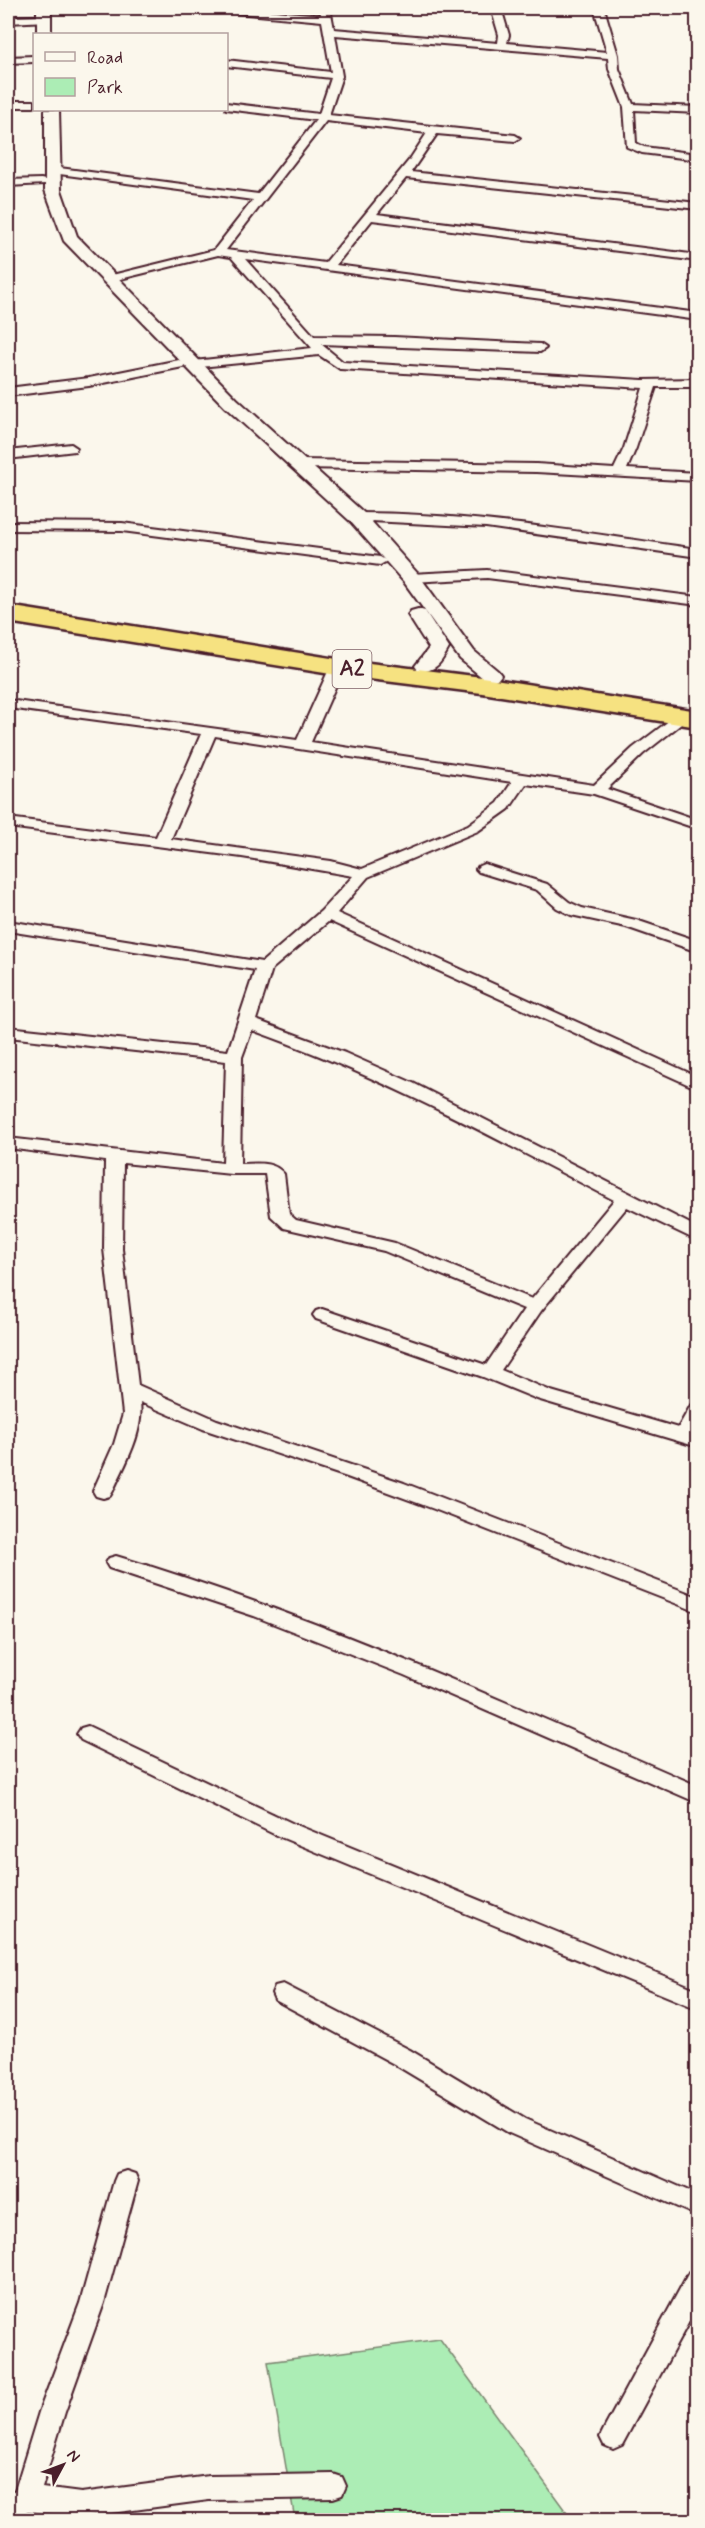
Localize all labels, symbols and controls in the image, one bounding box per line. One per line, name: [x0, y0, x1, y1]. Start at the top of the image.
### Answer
legend: [33, 33, 228, 111]
text: Road: [87, 46, 123, 70]
text: Park: [87, 76, 123, 100]
road number: A2: [332, 650, 372, 688]
north arrow: [33, 2435, 93, 2495]
text: N: [62, 2445, 85, 2467]

